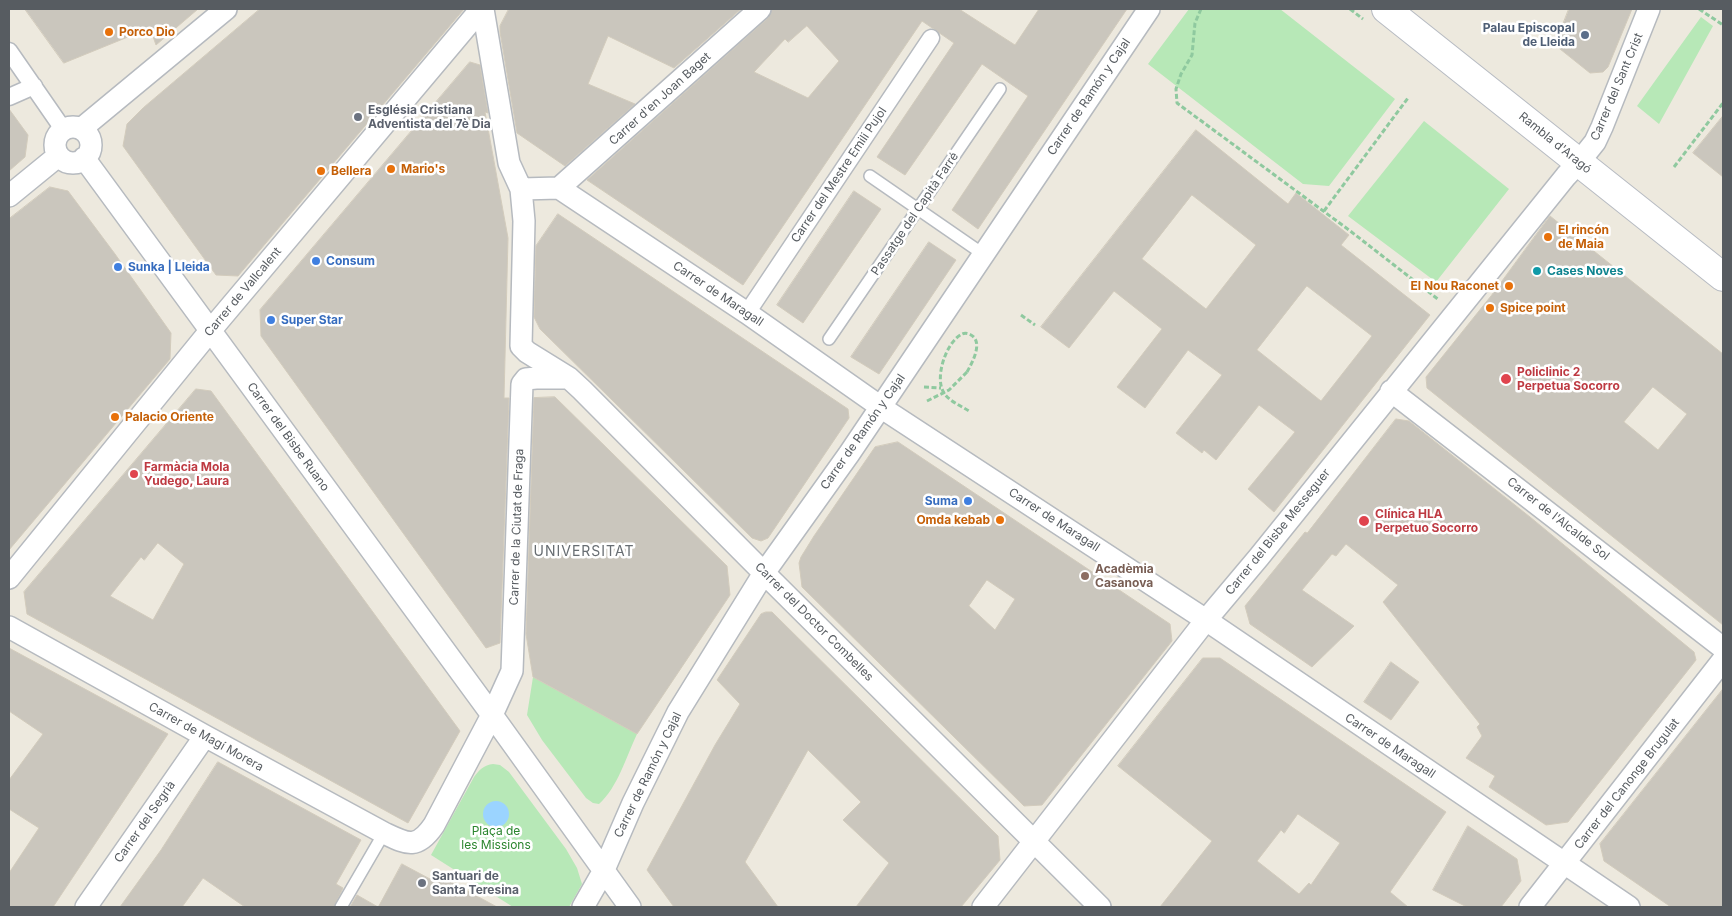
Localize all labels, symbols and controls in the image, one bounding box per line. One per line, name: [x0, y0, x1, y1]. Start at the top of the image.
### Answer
place label: Palau Episcopal de Lleida: [1483, 21, 1575, 49]
place label: Porco Dio: [119, 25, 175, 39]
marker: Porco Dio: [103, 26, 115, 38]
marker: Palau Episcopal de Lleida: [1579, 29, 1591, 41]
street label: Carrer del Sant Crist: [1588, 31, 1646, 143]
street label: Carrer de Ramón y Cajal: [1044, 36, 1134, 158]
street label: Carrer d'en Joan Baget: [606, 50, 714, 148]
place label: Església Cristiana Adventista del 7è Dia: [368, 103, 491, 131]
street label: Carrer del Mestre Emili Pujol: [788, 104, 890, 246]
street label: Rambla d'Aragó: [1516, 109, 1594, 177]
marker: Església Cristiana Adventista del 7è Dia: [352, 111, 364, 123]
street label: Passatge del Capità Farré: [868, 150, 962, 278]
place label: Mario's: [401, 162, 445, 176]
marker: Mario's: [385, 163, 397, 175]
place label: Bellera: [331, 164, 371, 178]
marker: Bellera: [315, 165, 327, 177]
place label: El rincón de Maia: [1558, 223, 1609, 251]
marker: El rincón de Maia: [1542, 231, 1554, 243]
street label: Carrer de Vallcalent: [201, 244, 285, 340]
place label: Consum: [326, 254, 375, 268]
marker: Consum: [310, 255, 322, 267]
street label: Carrer de Maragall: [670, 258, 766, 330]
place label: Sunka | Lleida: [128, 260, 210, 274]
marker: Sunka | Lleida: [112, 261, 124, 273]
place label: Cases Noves: [1547, 264, 1623, 278]
marker: Cases Noves: [1531, 265, 1543, 277]
place label: El Nou Raconet: [1411, 279, 1499, 293]
marker: El Nou Raconet: [1503, 280, 1515, 292]
place label: Spice point: [1500, 301, 1566, 315]
marker: Spice point: [1484, 302, 1496, 314]
place label: Super Star: [281, 313, 343, 327]
marker: Super Star: [265, 314, 277, 326]
place label: Policlinic 2 Perpetua Socorro: [1517, 365, 1620, 393]
street label: Carrer de Ramón y Cajal: [818, 371, 908, 493]
marker: Policlinic 2 Perpetua Socorro: [1499, 372, 1513, 386]
street label: Carrer del Bisbe Ruano: [244, 380, 332, 494]
place label: Palacio Oriente: [125, 410, 214, 424]
marker: Palacio Oriente: [109, 411, 121, 423]
street label: Carrer de la Ciutat de Fraga: [507, 448, 527, 606]
place label: Farmàcia Mola Yudego, Laura: [144, 460, 230, 488]
street label: Carrer del Bisbe Messeguer: [1223, 466, 1333, 598]
marker: Farmàcia Mola Yudego, Laura: [128, 468, 140, 480]
street label: Carrer de l'Alcalde Sol: [1504, 475, 1612, 563]
street label: Carrer de Maragall: [1006, 485, 1102, 555]
place label: Suma: [925, 494, 958, 508]
marker: Suma: [962, 495, 974, 507]
place label: Clínica HLA Perpetuo Socorro: [1375, 507, 1478, 535]
place label: Omda kebab: [916, 513, 990, 527]
marker: Omda kebab: [994, 514, 1006, 526]
marker: Clínica HLA Perpetuo Socorro: [1357, 514, 1371, 528]
district label: UNIVERSITAT: [532, 544, 636, 560]
street label: Carrer del Doctor Combelles: [752, 560, 876, 684]
place label: Acadèmia Casanova: [1095, 562, 1154, 590]
marker: Acadèmia Casanova: [1079, 570, 1091, 582]
street label: Carrer de Magí Morera: [146, 699, 266, 775]
street label: Carrer de Ramón y Cajal: [611, 710, 685, 840]
street label: Carrer de Maragall: [1342, 710, 1438, 782]
street label: Carrer del Canonge Brugulat: [1571, 716, 1683, 852]
street label: Carrer del Segrià: [111, 778, 179, 866]
park label: Plaça de les Missions: [461, 824, 531, 852]
place label: Santuari de Santa Teresina: [432, 869, 519, 897]
marker: Santuari de Santa Teresina: [416, 877, 428, 889]

